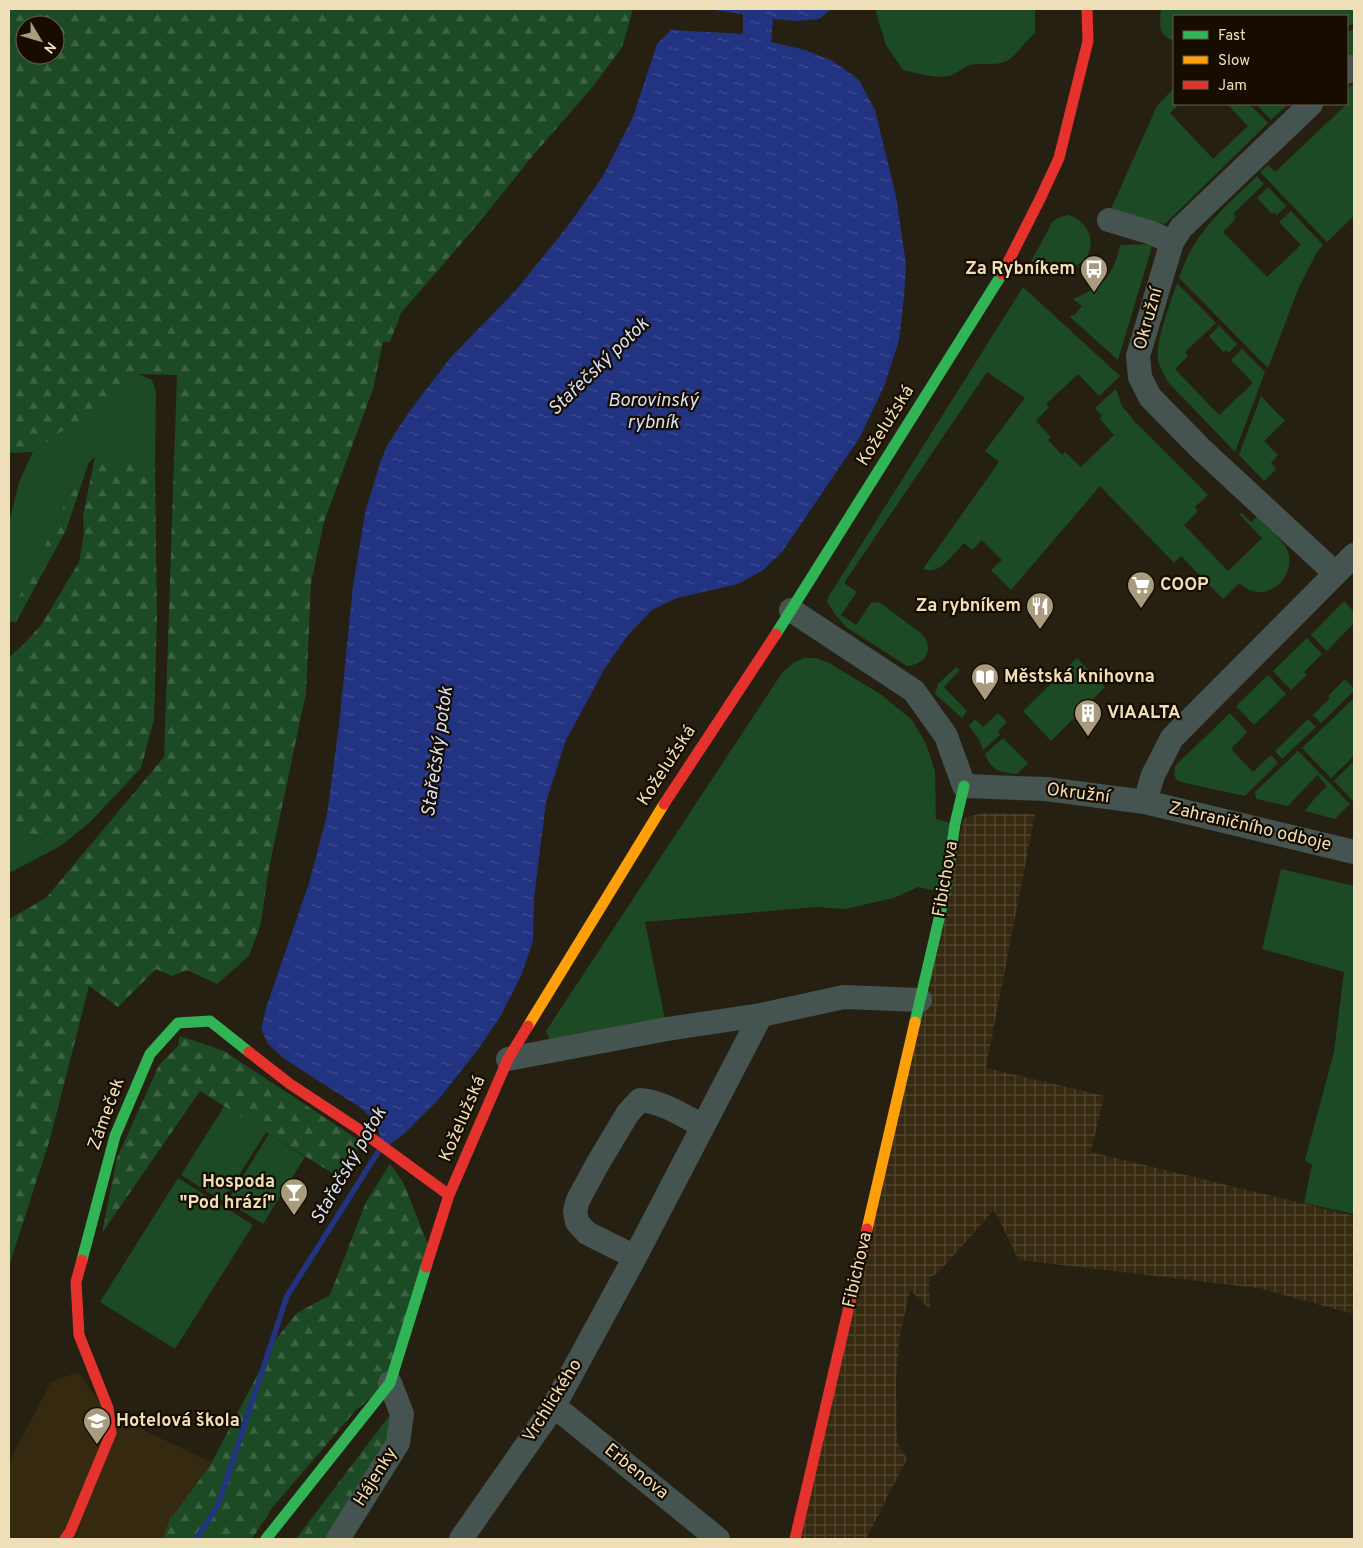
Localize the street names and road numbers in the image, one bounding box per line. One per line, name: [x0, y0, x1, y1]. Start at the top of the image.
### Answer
street label: Okružní: [1129, 284, 1169, 353]
street label: Koželužská: [852, 381, 920, 471]
street label: Koželužská: [632, 721, 702, 811]
street label: Okružní: [1045, 779, 1112, 809]
street label: Zahraničního odboje: [1166, 797, 1334, 857]
street label: Fibichova: [928, 839, 964, 919]
street label: Koželužská: [435, 1072, 491, 1166]
street label: Zámeček: [83, 1075, 131, 1153]
street label: Fibichova: [838, 1230, 878, 1310]
street label: Vrchlického: [518, 1355, 588, 1447]
street label: Erbenova: [599, 1439, 673, 1505]
street label: Hájenky: [349, 1443, 403, 1511]

